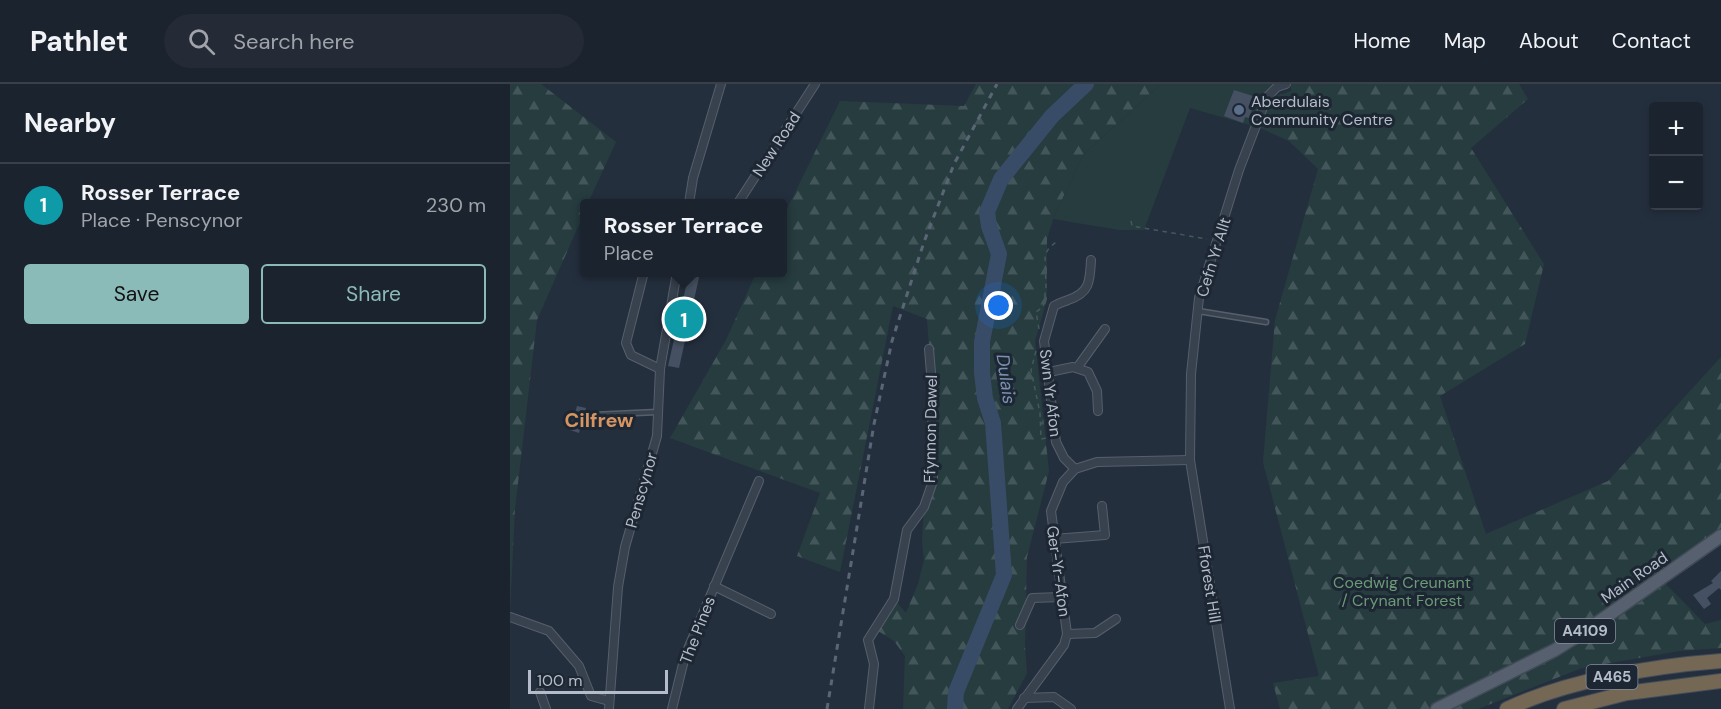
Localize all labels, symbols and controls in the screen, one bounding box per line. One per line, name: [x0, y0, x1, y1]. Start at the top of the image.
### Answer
search box: [164, 14, 584, 68]
text: Pathlet: [30, 23, 128, 60]
icon: search: [185, 25, 218, 58]
text: Search here: [233, 27, 355, 56]
text: Home: [1353, 27, 1411, 55]
text: Map: [1444, 27, 1486, 55]
text: About: [1519, 27, 1579, 55]
text: Contact: [1612, 27, 1691, 55]
place label: Aberdulais Community Centre: [1251, 91, 1393, 130]
map controls: [1649, 102, 1703, 210]
button: +: [1649, 102, 1703, 156]
marker: Aberdulais Community Centre: [1232, 103, 1246, 117]
text: Nearby: [24, 106, 116, 140]
street label: New Road: [748, 108, 805, 181]
button: −: [1649, 156, 1703, 210]
text: Rosser Terrace: [81, 178, 240, 207]
text: 1: [40, 192, 47, 218]
text: 230 m: [426, 192, 486, 218]
popup: [580, 199, 787, 277]
text: Place · Penscynor: [81, 207, 243, 233]
text: Rosser Terrace: [604, 211, 763, 240]
street label: Cefn Yr Allt: [1191, 215, 1236, 300]
text: Place: [604, 240, 654, 266]
button: Save: [24, 264, 249, 324]
button: Share: [261, 264, 486, 324]
your location: [984, 291, 1013, 320]
pin: 1: [664, 296, 704, 342]
street label: Swn Yr Afon: [1035, 348, 1066, 438]
water label: Dulais: [991, 352, 1021, 406]
street label: Ffynnon Dawel: [919, 375, 942, 483]
district label: Cilfrew: [564, 407, 634, 433]
street label: Penscynor: [621, 450, 662, 530]
street label: Ger-Yr-Afon: [1042, 524, 1075, 618]
street label: Fforest Hill: [1193, 544, 1226, 624]
street label: Main Road: [1597, 547, 1672, 608]
park label: Coedwig Creunant / Crynant Forest: [1333, 572, 1471, 611]
street label: The Pines: [675, 593, 720, 667]
road number: A4109: [1555, 619, 1615, 643]
road number: A465: [1586, 665, 1638, 689]
scale bar: [528, 667, 668, 694]
text: 100 m: [537, 670, 582, 691]

